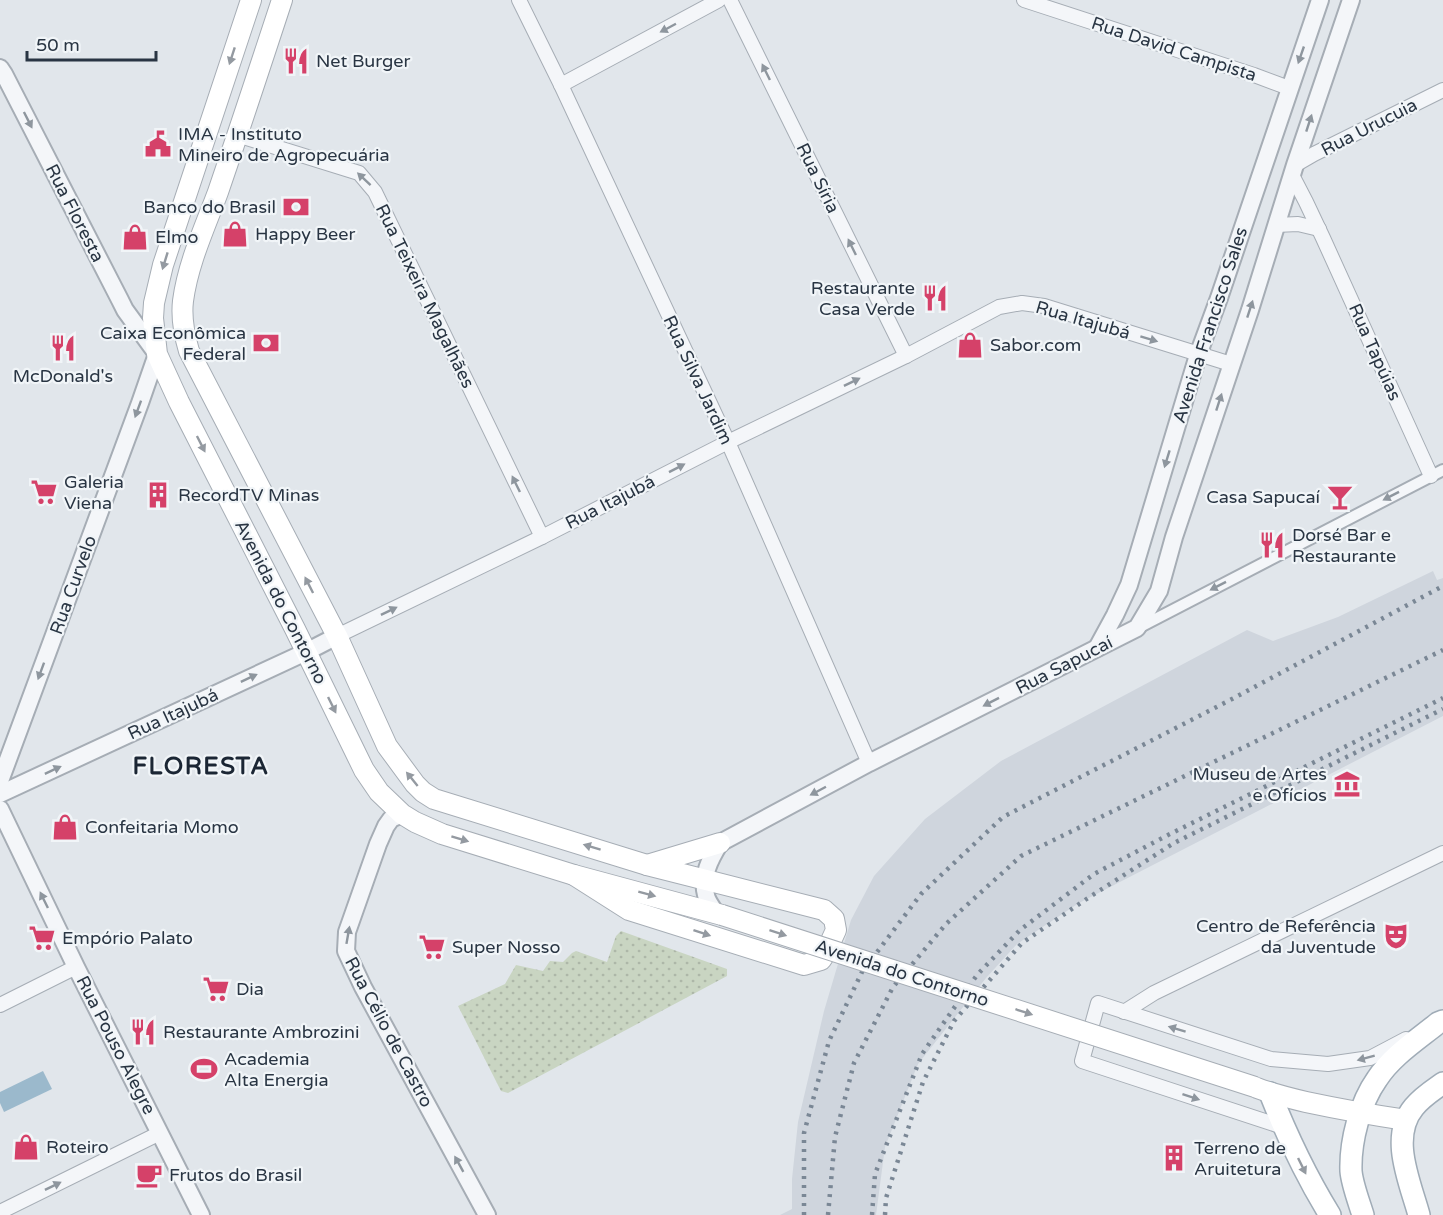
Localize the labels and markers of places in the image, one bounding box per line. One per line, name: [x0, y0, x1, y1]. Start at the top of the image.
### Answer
restaurant icon: Net Burger: [281, 46, 311, 76]
place label: Net Burger: [316, 50, 410, 72]
place label: IMA - Instituto Mineiro de Agropecuária: [178, 123, 390, 166]
public building icon: IMA - Instituto Mineiro de Agropecuária: [143, 129, 173, 159]
bank icon: Banco do Brasil: [281, 192, 311, 222]
place label: Banco do Brasil: [143, 196, 276, 218]
shop icon: Happy Beer: [220, 219, 250, 249]
shop icon: Elmo: [120, 222, 150, 252]
place label: Happy Beer: [255, 223, 355, 245]
place label: Elmo: [155, 226, 198, 248]
place label: Restaurante Casa Verde: [811, 277, 915, 320]
restaurant icon: Restaurante Casa Verde: [920, 283, 950, 313]
place label: Caixa Econômica Federal: [100, 322, 246, 365]
bank icon: Caixa Econômica Federal: [251, 328, 281, 358]
shop icon: Sabor.com: [955, 330, 985, 360]
restaurant icon: McDonald's: [48, 333, 78, 363]
place label: Sabor.com: [990, 334, 1081, 356]
place label: McDonald's: [13, 365, 113, 387]
place label: Galeria Viena: [64, 471, 124, 514]
supermarket icon: Galeria Viena: [29, 477, 59, 507]
building icon: RecordTV Minas: [143, 480, 173, 510]
bar icon: Casa Sapucaí: [1325, 482, 1355, 512]
place label: RecordTV Minas: [178, 484, 320, 506]
place label: Casa Sapucaí: [1206, 486, 1321, 508]
place label: Dorsé Bar e Restaurante: [1292, 524, 1396, 567]
restaurant icon: Dorsé Bar e Restaurante: [1257, 530, 1287, 560]
place label: Museu de Artes e Ofícios: [1192, 763, 1327, 806]
museum icon: Museu de Artes e Ofícios: [1332, 769, 1362, 799]
shop icon: Confeitaria Momo: [50, 812, 80, 842]
place label: Confeitaria Momo: [85, 816, 239, 838]
place label: Centro de Referência da Juventude: [1196, 915, 1376, 958]
theatre icon: Centro de Referência da Juventude: [1381, 921, 1411, 951]
supermarket icon: Empório Palato: [27, 923, 57, 953]
place label: Empório Palato: [62, 927, 193, 949]
supermarket icon: Super Nosso: [417, 932, 447, 962]
place label: Super Nosso: [452, 936, 560, 958]
supermarket icon: Dia: [201, 974, 231, 1004]
place label: Dia: [236, 978, 264, 1000]
restaurant icon: Restaurante Ambrozini: [128, 1017, 158, 1047]
place label: Restaurante Ambrozini: [163, 1021, 360, 1043]
place label: Academia Alta Energia: [224, 1048, 329, 1091]
sports icon: Academia Alta Energia: [189, 1054, 219, 1084]
shop icon: Roteiro: [11, 1132, 41, 1162]
place label: Roteiro: [46, 1136, 109, 1158]
place label: Terreno de Aruitetura: [1194, 1137, 1286, 1180]
building icon: Terreno de Aruitetura: [1159, 1143, 1189, 1173]
cafe icon: Frutos do Brasil: [134, 1160, 164, 1190]
place label: Frutos do Brasil: [169, 1164, 302, 1186]

